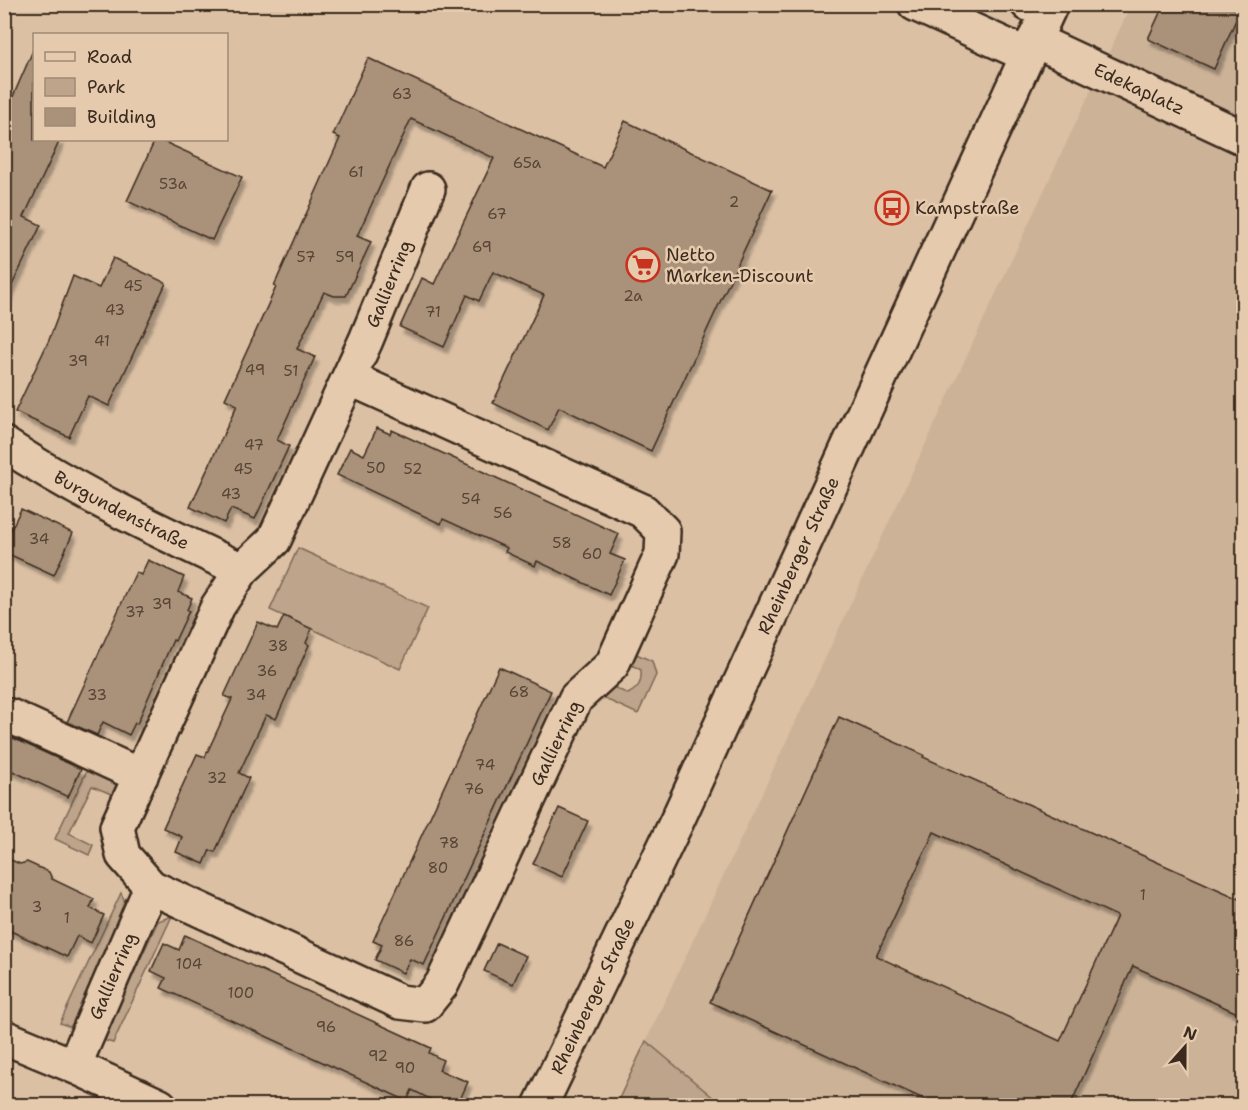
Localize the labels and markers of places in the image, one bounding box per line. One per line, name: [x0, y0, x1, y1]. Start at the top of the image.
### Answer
bus stop icon: Kampstraße: [874, 190, 910, 226]
place label: Kampstraße: [915, 196, 1020, 220]
place label: Netto Marken-Discount: [666, 243, 814, 288]
supermarket icon: Netto Marken-Discount: [625, 247, 661, 283]

